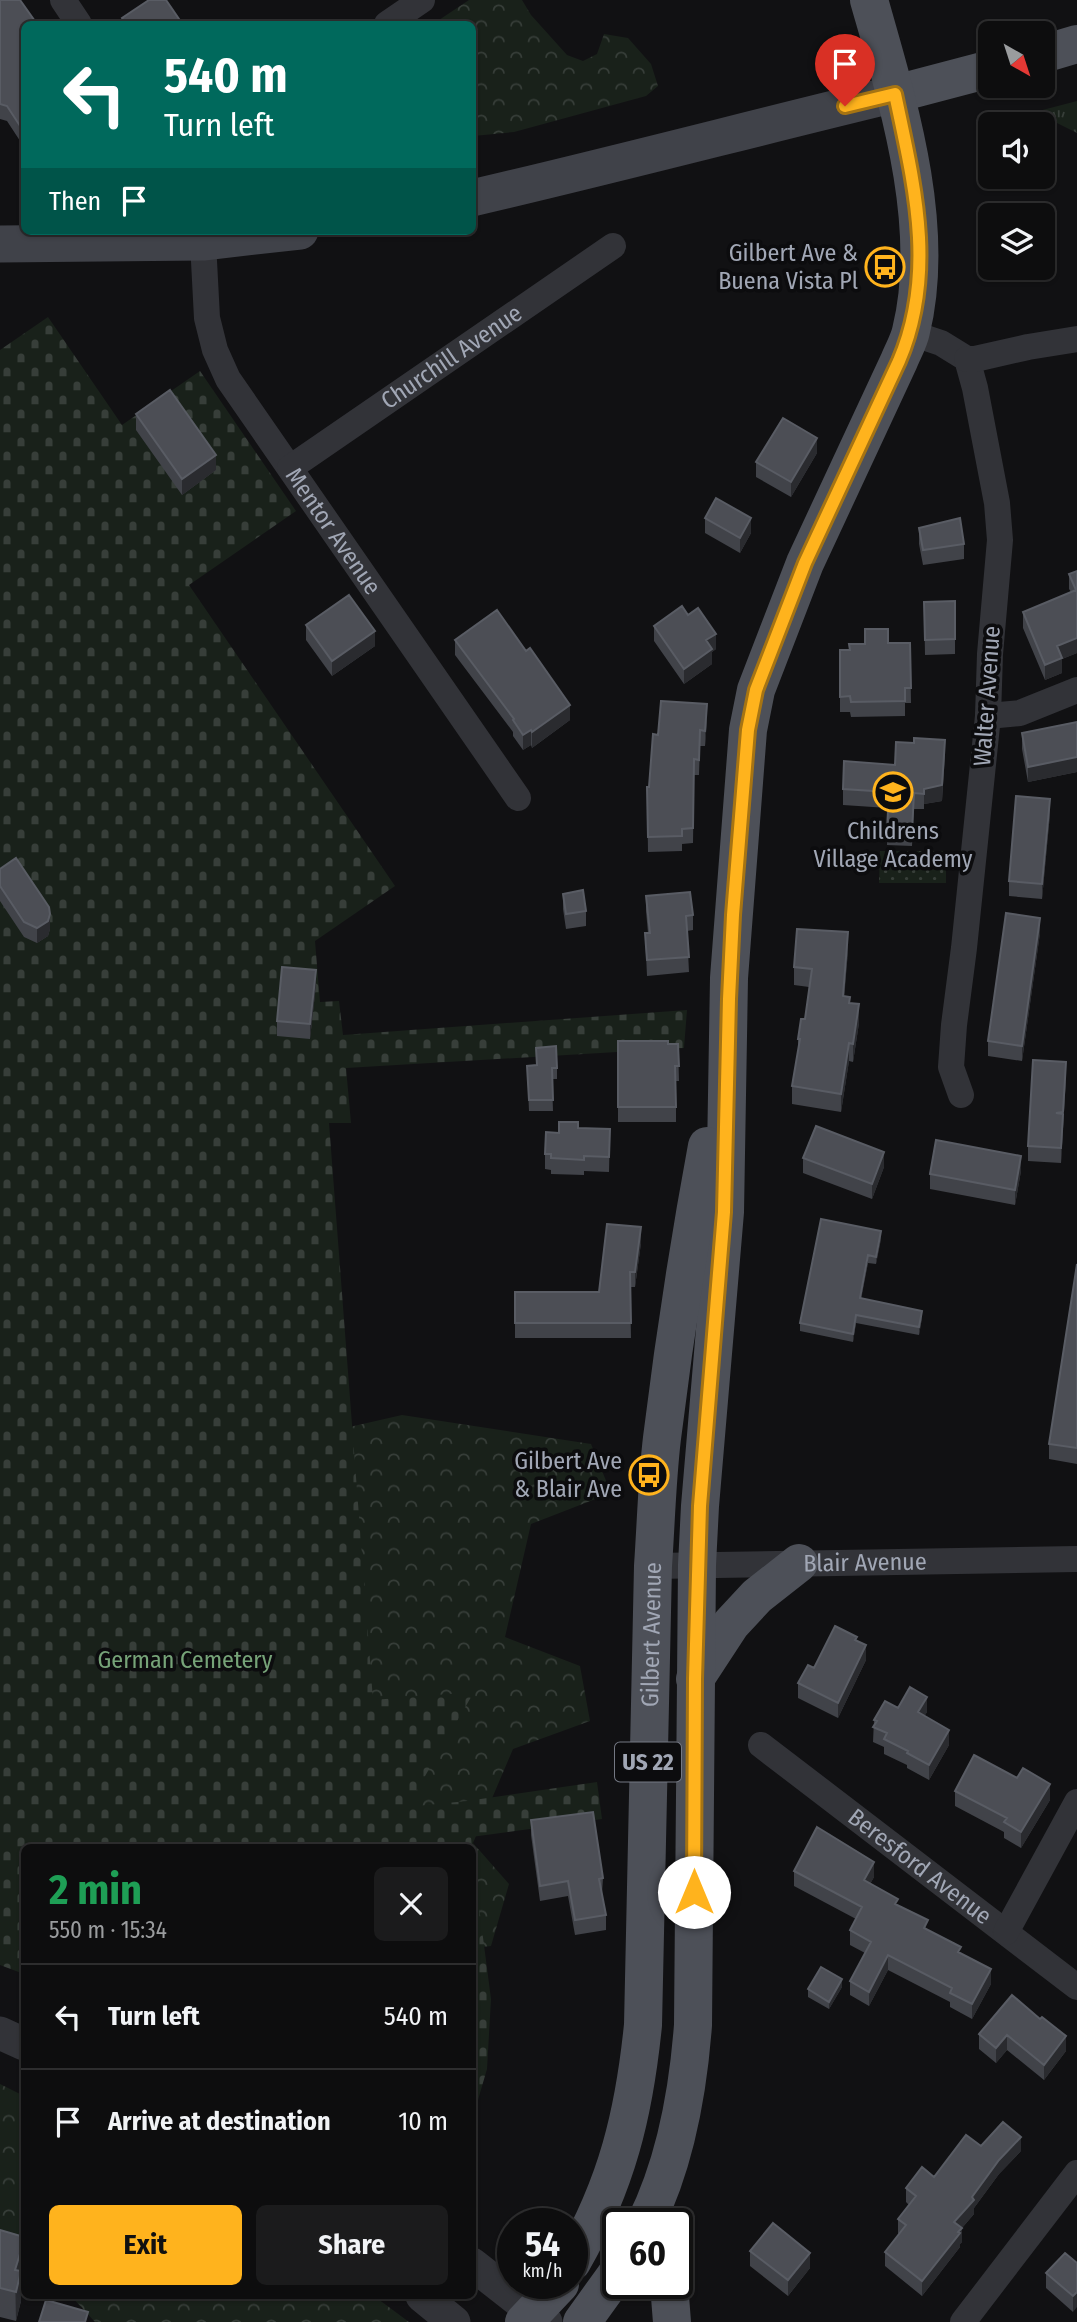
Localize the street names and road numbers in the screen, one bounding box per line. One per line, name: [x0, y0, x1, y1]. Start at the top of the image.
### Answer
street label: Churchill Avenue: [376, 299, 527, 415]
street label: Mentor Avenue: [280, 462, 387, 600]
street label: Walter Avenue: [968, 625, 1006, 767]
street label: Blair Avenue: [803, 1547, 927, 1578]
street label: Gilbert Avenue: [636, 1562, 667, 1707]
road number: US 22: [615, 1742, 681, 1782]
street label: Beresford Avenue: [843, 1803, 997, 1930]

